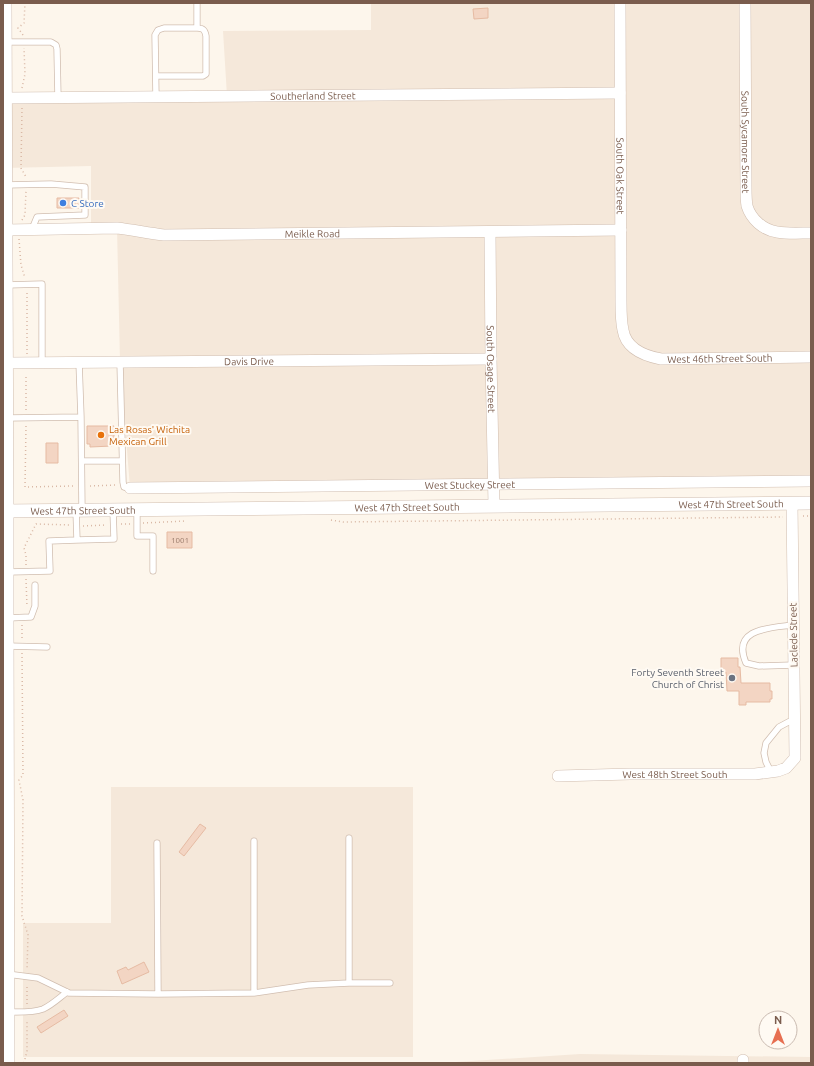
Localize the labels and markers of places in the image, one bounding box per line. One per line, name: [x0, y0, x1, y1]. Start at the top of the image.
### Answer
marker: C Store: [58, 198, 68, 208]
place label: C Store: [71, 198, 104, 209]
place label: Las Rosas' Wichita Mexican Grill: [109, 424, 190, 447]
marker: Las Rosas' Wichita Mexican Grill: [96, 430, 106, 440]
place label: Forty Seventh Street Church of Christ: [631, 667, 724, 690]
marker: Forty Seventh Street Church of Christ: [727, 673, 737, 683]

